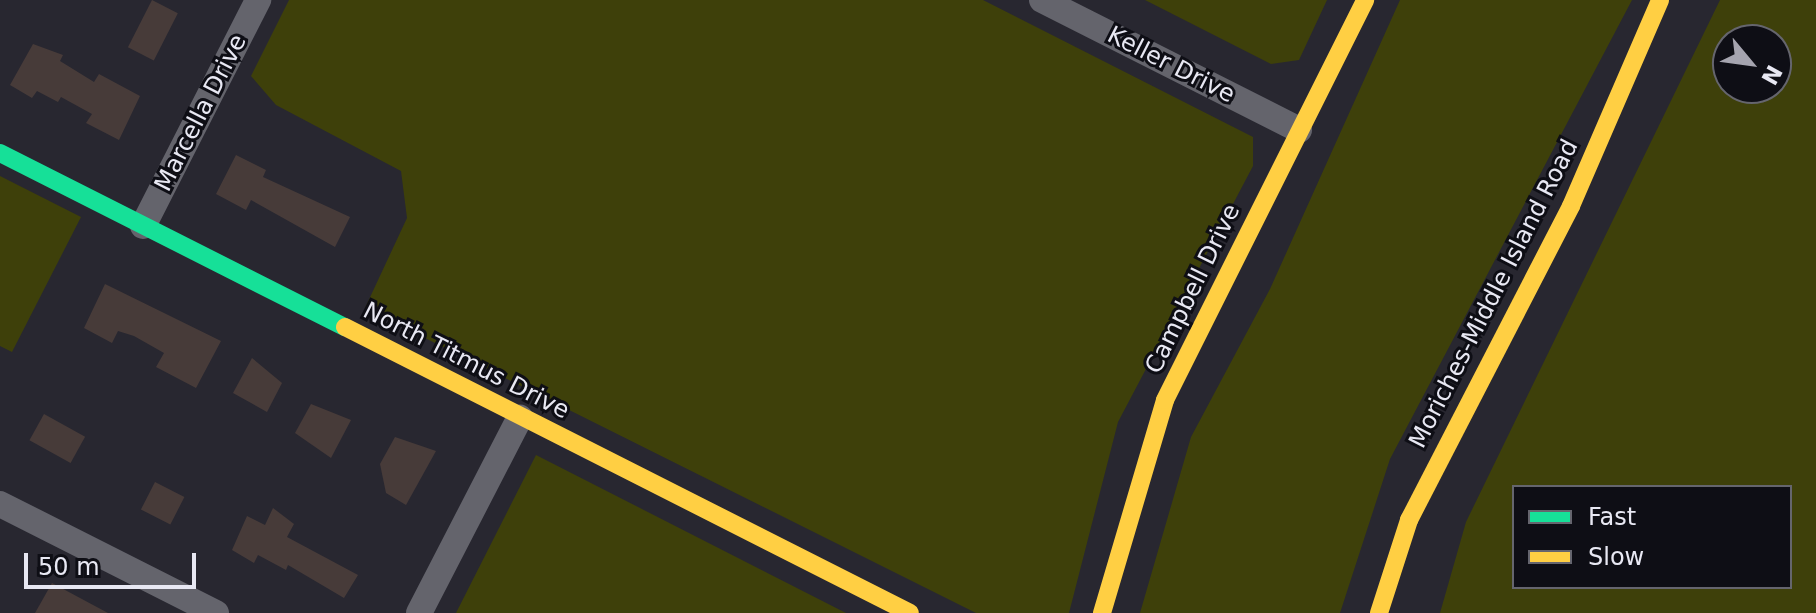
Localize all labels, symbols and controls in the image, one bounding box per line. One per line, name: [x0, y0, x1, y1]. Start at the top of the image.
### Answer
street label: Keller Drive: [1103, 21, 1239, 109]
north arrow: [1712, 24, 1792, 104]
street label: Marcella Drive: [149, 30, 253, 196]
text: N: [1756, 61, 1787, 89]
street label: Moriches-Middle Island Road: [1403, 135, 1585, 453]
street label: Campbell Drive: [1140, 200, 1246, 378]
street label: North Titmus Drive: [358, 297, 574, 425]
legend: [1512, 485, 1792, 589]
text: Fast: [1588, 503, 1636, 531]
scale bar: [28, 537, 200, 587]
text: Slow: [1588, 543, 1644, 571]
text: 50 m: [38, 553, 100, 581]

